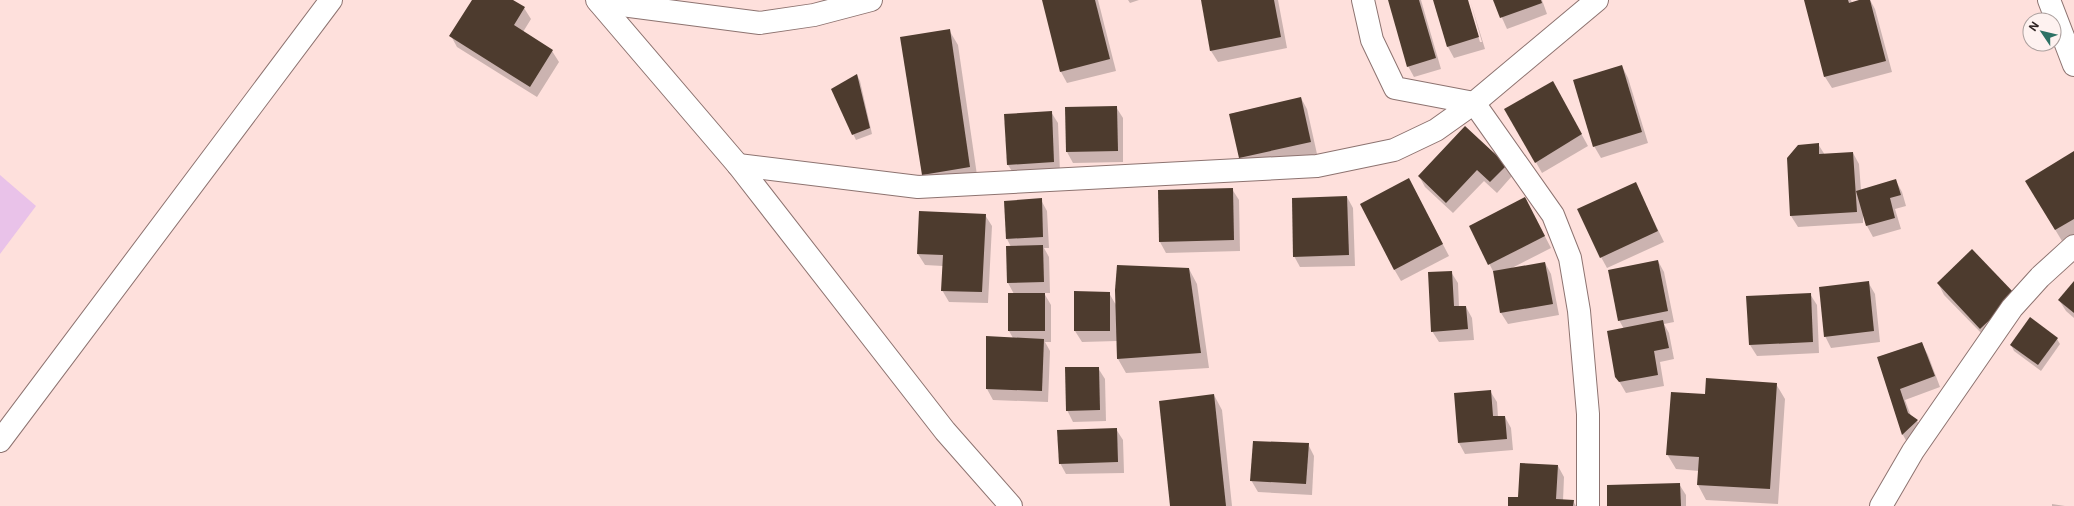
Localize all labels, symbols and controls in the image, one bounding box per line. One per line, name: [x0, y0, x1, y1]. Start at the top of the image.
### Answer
north arrow: [2022, 12, 2062, 52]
text: N: [2026, 19, 2042, 34]

